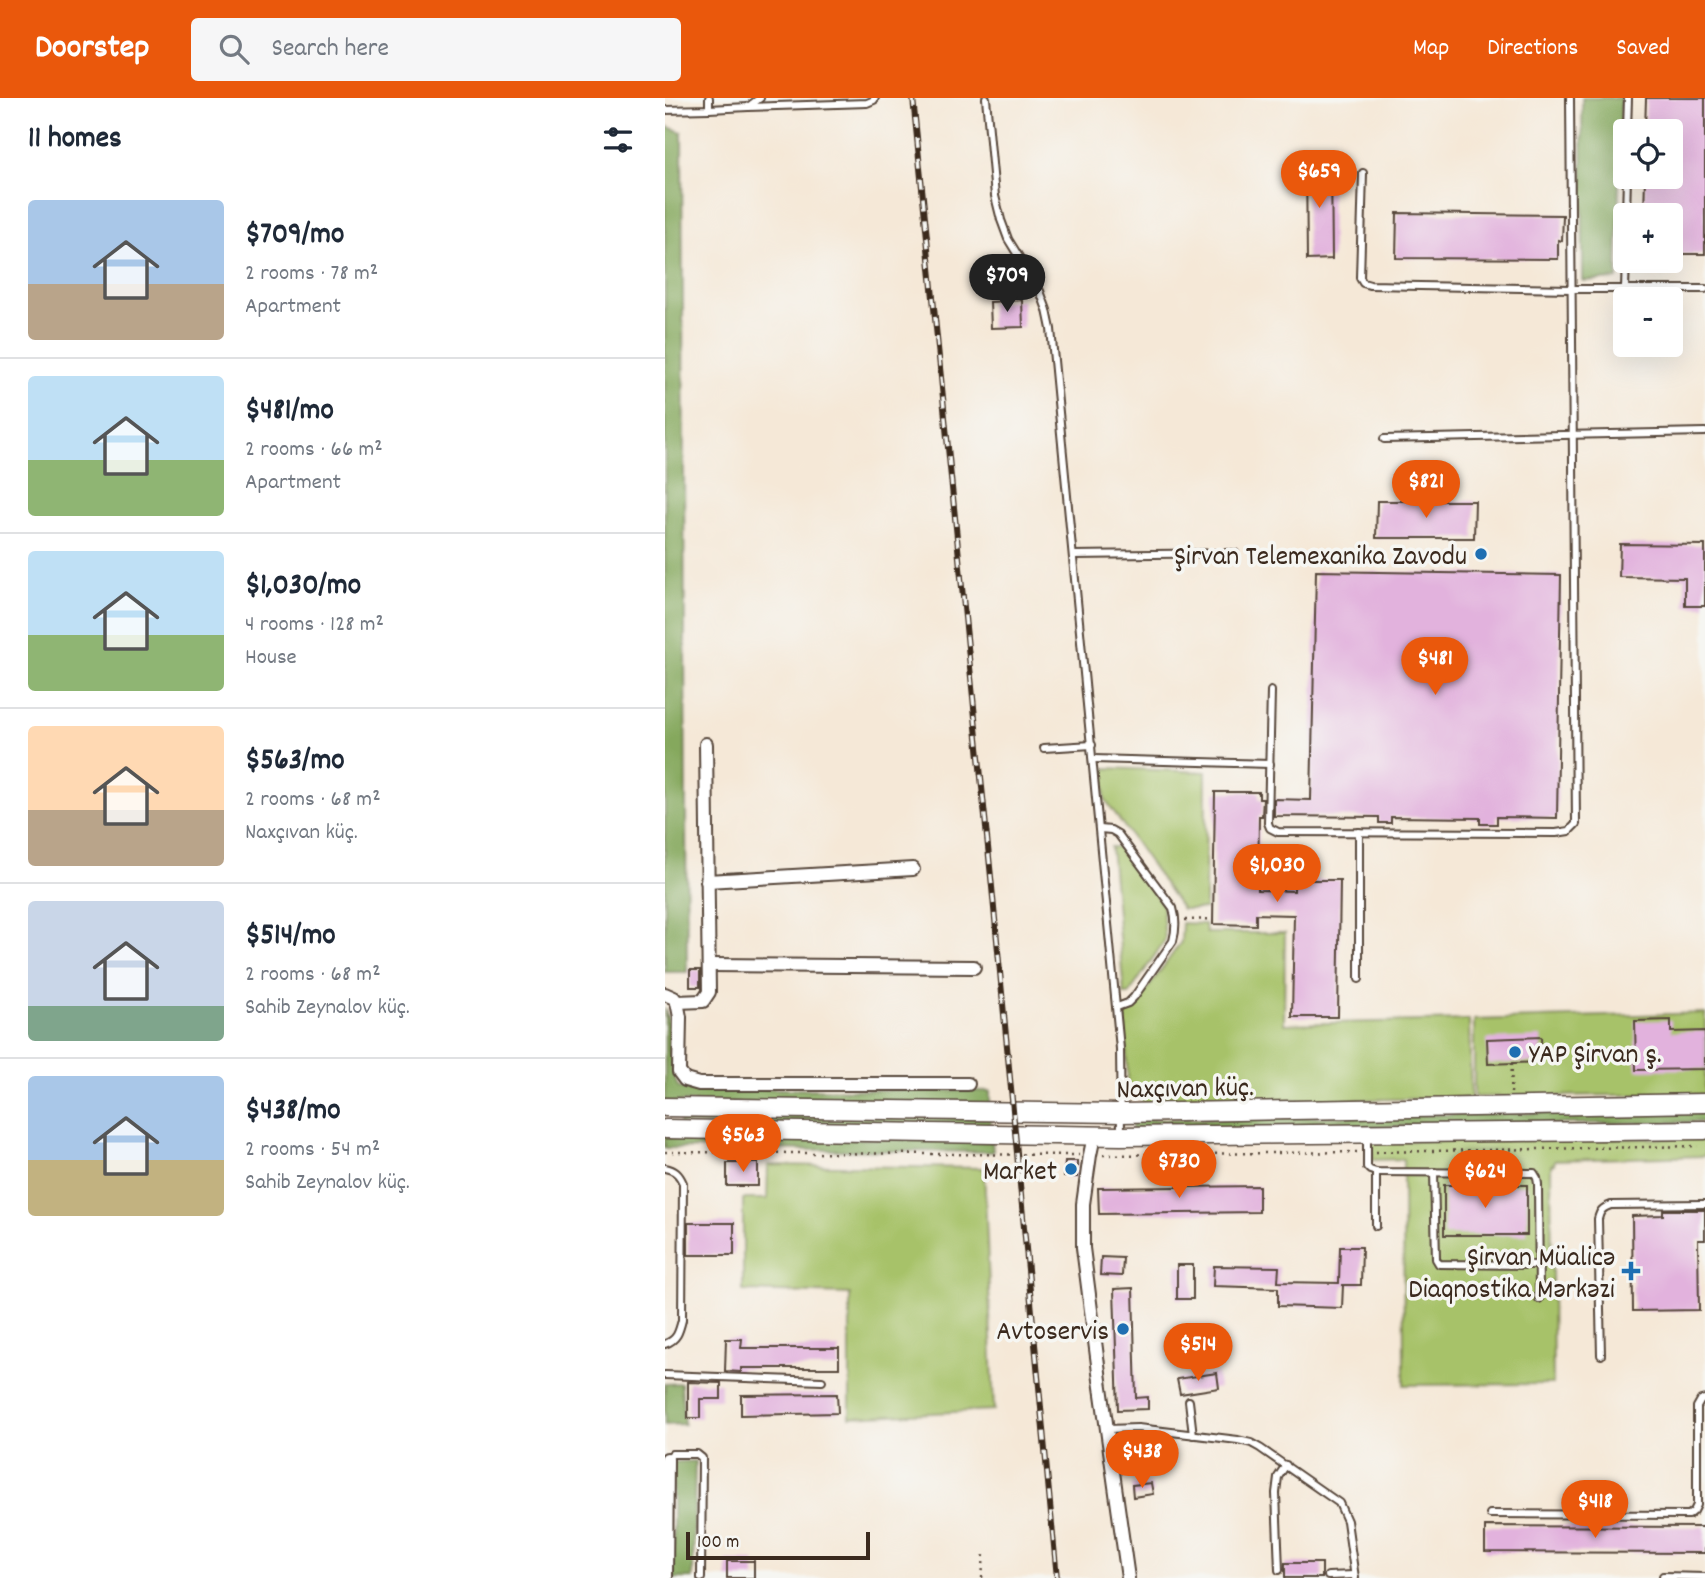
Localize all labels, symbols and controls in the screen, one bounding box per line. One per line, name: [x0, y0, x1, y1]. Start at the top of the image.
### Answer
search box: [191, 18, 681, 81]
text: Doorstep: [35, 26, 149, 73]
icon: search: [215, 30, 253, 68]
text: Search here: [271, 31, 389, 68]
text: Map: [1413, 32, 1449, 66]
text: Directions: [1487, 32, 1578, 66]
text: Saved: [1616, 32, 1670, 66]
text: 11 homes: [28, 119, 122, 162]
map controls: [1613, 119, 1683, 357]
button: locate: [1613, 119, 1683, 189]
icon: filters: [599, 121, 637, 159]
pin: $659: [1278, 150, 1360, 210]
text: $659: [1297, 156, 1341, 189]
button: +: [1613, 203, 1683, 273]
text: $709/mo: [245, 215, 344, 258]
icon: home: [84, 228, 168, 312]
pin: $709: [966, 254, 1048, 314]
text: 2 rooms · 78 m²: [245, 258, 378, 291]
text: $709: [985, 260, 1029, 293]
button: −: [1613, 287, 1683, 357]
text: Apartment: [245, 291, 341, 324]
text: $481/mo: [245, 391, 334, 434]
icon: home: [84, 404, 168, 488]
text: 2 rooms · 66 m²: [245, 434, 383, 467]
pin: $821: [1385, 460, 1467, 520]
text: $821: [1408, 466, 1444, 499]
text: Apartment: [245, 467, 341, 500]
place label: Şirvan Telemexanika Zavodu: [1174, 539, 1467, 579]
marker: Şirvan Telemexanika Zavodu: [1473, 546, 1489, 562]
text: $1,030/mo: [245, 566, 361, 609]
icon: home: [84, 579, 168, 663]
text: 4 rooms · 128 m²: [245, 609, 384, 642]
pin: $481: [1394, 638, 1476, 697]
text: House: [245, 642, 297, 675]
text: $481: [1417, 643, 1453, 676]
text: $563/mo: [245, 741, 345, 784]
icon: home: [84, 754, 168, 838]
text: 2 rooms · 68 m²: [245, 784, 381, 817]
text: Naxçıvan küç.: [245, 817, 358, 850]
pin: $1,030: [1220, 844, 1334, 904]
text: $1,030: [1249, 850, 1305, 883]
text: $514/mo: [245, 916, 336, 959]
icon: home: [84, 929, 168, 1013]
text: 2 rooms · 68 m²: [245, 959, 381, 992]
text: Sahib Zeynalov küç.: [245, 992, 410, 1025]
place label: YAP Şirvan ş.: [1529, 1037, 1662, 1077]
marker: YAP Şirvan ş.: [1507, 1044, 1523, 1060]
street label: Naxçıvan küç.: [1116, 1070, 1254, 1112]
text: $438/mo: [245, 1091, 341, 1134]
icon: home: [84, 1104, 168, 1188]
pin: $563: [702, 1114, 784, 1174]
text: $563: [721, 1120, 765, 1153]
text: 2 rooms · 54 m²: [245, 1134, 380, 1167]
pin: $730: [1138, 1140, 1220, 1200]
text: $730: [1157, 1146, 1201, 1179]
pin: $624: [1444, 1150, 1526, 1210]
place label: Market: [983, 1154, 1057, 1194]
text: $624: [1464, 1156, 1506, 1189]
marker: Market: [1063, 1161, 1079, 1177]
text: Sahib Zeynalov küç.: [245, 1167, 410, 1200]
place label: Şirvan Müalicə Diaqnostika Mərkəzi: [1408, 1240, 1615, 1312]
marker: Şirvan Müalicə Diaqnostika Mərkəzi: [1621, 1261, 1641, 1281]
place label: Avtoservis: [996, 1314, 1109, 1354]
marker: Avtoservis: [1115, 1321, 1131, 1337]
pin: $514: [1157, 1324, 1239, 1383]
text: $514: [1180, 1329, 1216, 1362]
pin: $438: [1101, 1430, 1183, 1490]
text: $438: [1122, 1436, 1162, 1469]
pin: $418: [1554, 1480, 1636, 1540]
text: $418: [1577, 1486, 1613, 1519]
scale bar: [686, 1529, 870, 1561]
text: 100 m: [697, 1530, 739, 1557]

